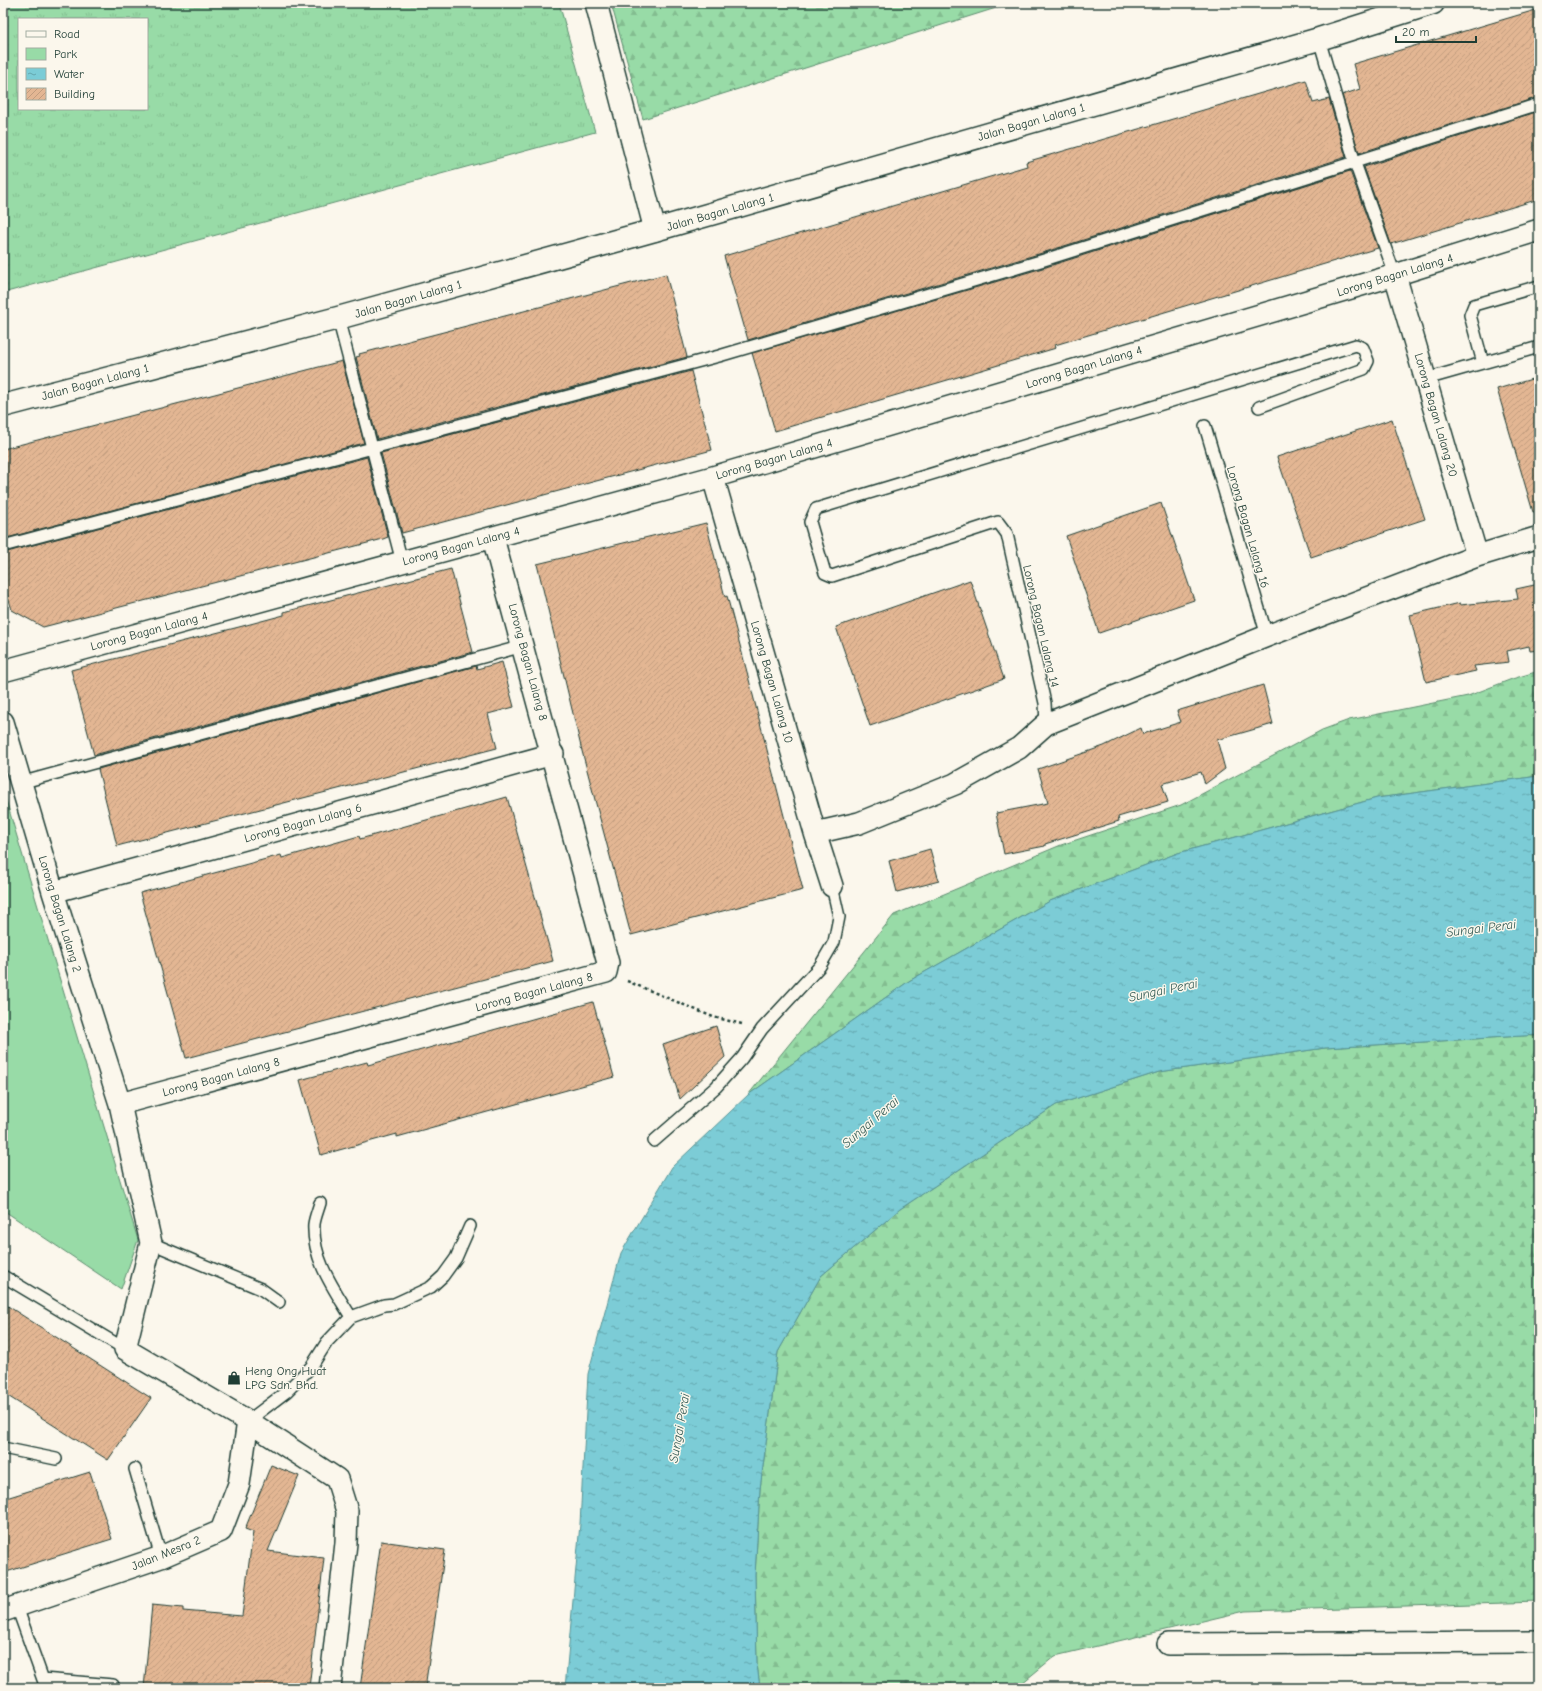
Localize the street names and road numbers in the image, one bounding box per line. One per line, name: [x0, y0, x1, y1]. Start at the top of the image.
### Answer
street label: Jalan Bagan Lalang 1: [976, 100, 1086, 144]
street label: Jalan Bagan Lalang 1: [665, 190, 775, 234]
street label: Lorong Bagan Lalang 4: [1335, 251, 1455, 299]
street label: Jalan Bagan Lalang 1: [353, 277, 463, 321]
street label: Lorong Bagan Lalang 4: [1024, 343, 1144, 391]
street label: Lorong Bagan Lalang 20: [1412, 351, 1460, 479]
street label: Jalan Bagan Lalang 1: [40, 361, 150, 403]
street label: Lorong Bagan Lalang 4: [714, 436, 834, 482]
street label: Lorong Bagan Lalang 16: [1224, 465, 1272, 589]
street label: Lorong Bagan Lalang 4: [401, 524, 521, 568]
street label: Lorong Bagan Lalang 14: [1020, 563, 1062, 689]
street label: Lorong Bagan Lalang 8: [506, 602, 550, 722]
street label: Lorong Bagan Lalang 4: [89, 609, 209, 653]
street label: Lorong Bagan Lalang 10: [748, 619, 796, 745]
street label: Lorong Bagan Lalang 6: [243, 801, 363, 845]
street label: Lorong Bagan Lalang 2: [36, 854, 84, 974]
street label: Lorong Bagan Lalang 8: [474, 970, 594, 1014]
street label: Lorong Bagan Lalang 8: [161, 1055, 281, 1099]
street label: Jalan Mesra 2: [129, 1533, 203, 1573]

